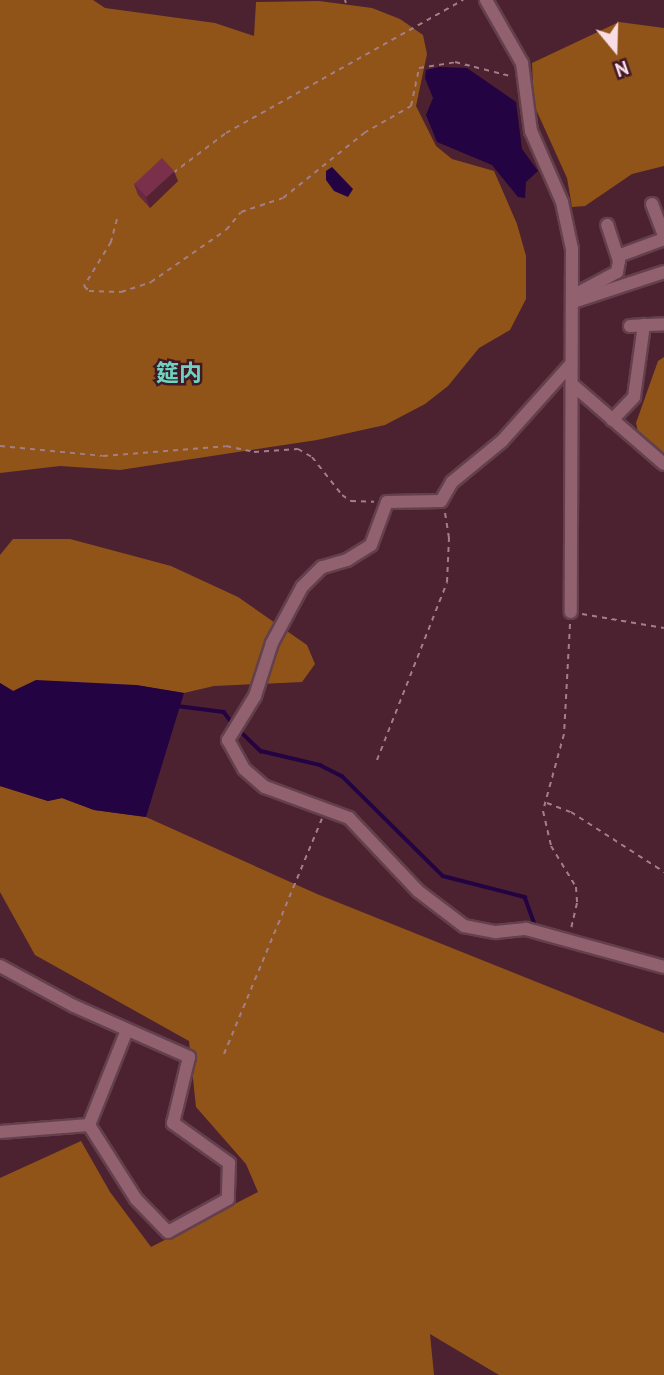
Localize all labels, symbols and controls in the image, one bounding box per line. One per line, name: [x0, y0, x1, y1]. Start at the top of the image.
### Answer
north arrow: [580, 14, 650, 84]
text: N: [612, 55, 632, 82]
district label: 筵内: [156, 359, 202, 387]

